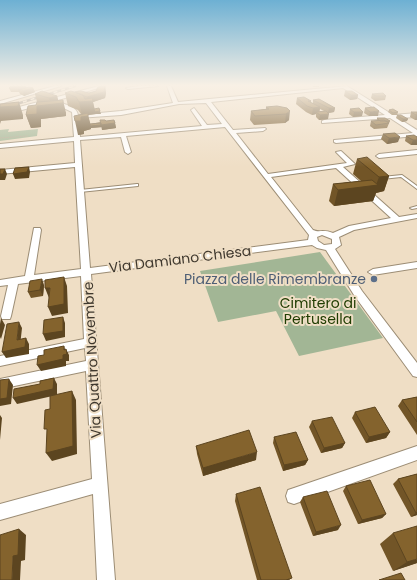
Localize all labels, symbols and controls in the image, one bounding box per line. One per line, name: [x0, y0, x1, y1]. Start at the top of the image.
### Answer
street label: Via Damiano Chiesa: [108, 240, 252, 278]
place label: Piazza delle Rimembranze: [184, 269, 366, 289]
marker: Piazza delle Rimembranze: [369, 274, 379, 284]
street label: Via Quattro Novembre: [78, 281, 106, 439]
park label: Cimitero di Pertusella: [280, 293, 356, 329]

